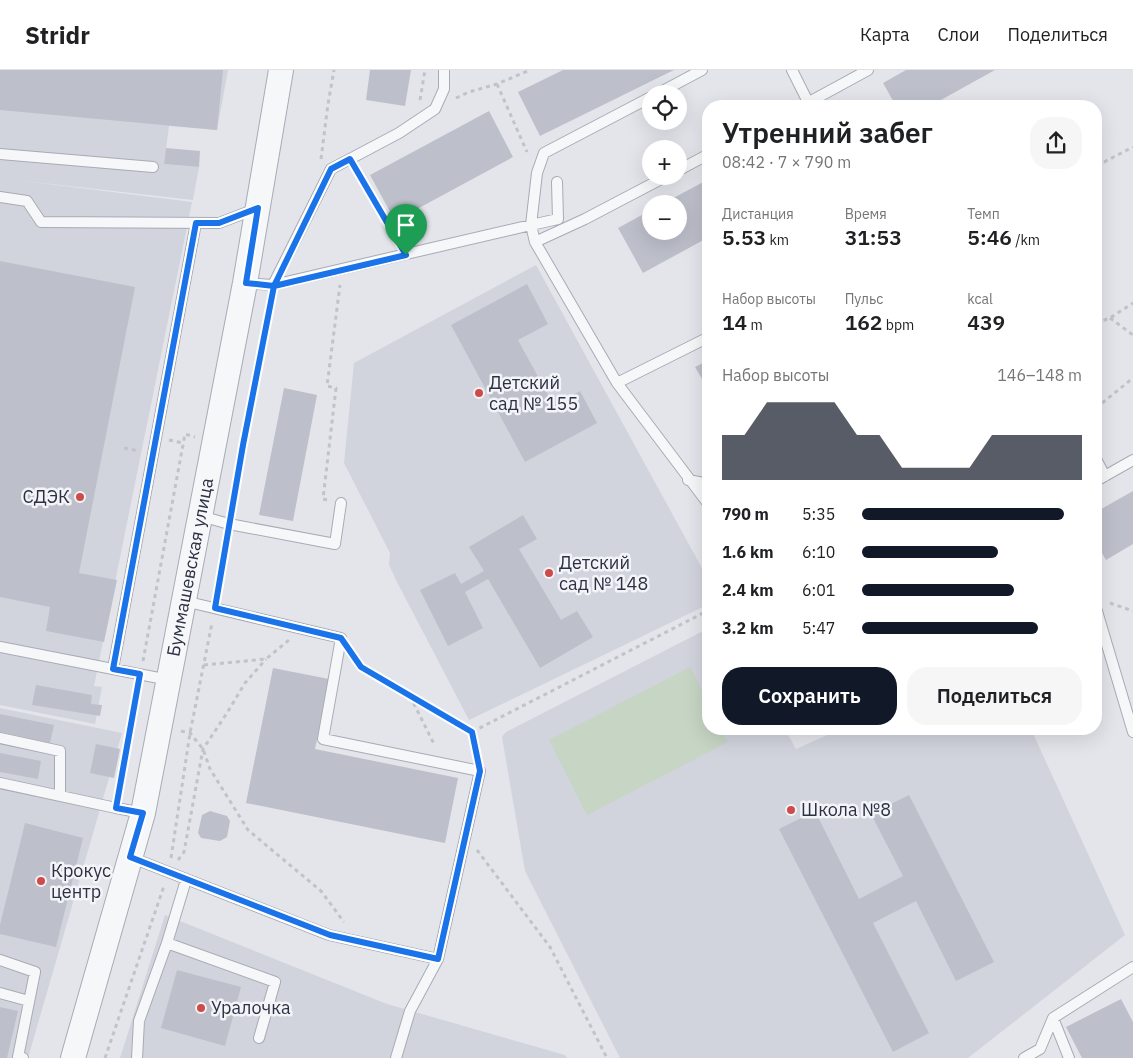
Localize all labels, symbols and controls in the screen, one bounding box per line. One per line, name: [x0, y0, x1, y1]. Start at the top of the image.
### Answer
text: Stridr: [25, 19, 90, 51]
text: Карта: [860, 23, 910, 46]
text: Слои: [938, 23, 980, 46]
text: Поделиться: [1008, 23, 1108, 46]
map controls: [642, 85, 687, 240]
button: locate: [642, 85, 687, 130]
text: Утренний забег: [722, 114, 933, 151]
button: share: [1030, 117, 1082, 169]
button: +: [642, 140, 687, 185]
text: 08:42 · 7 × 790 m: [722, 152, 851, 172]
button: −: [642, 195, 687, 240]
pin: [385, 204, 427, 255]
text: Дистанция: [722, 205, 794, 223]
text: Время: [845, 205, 887, 223]
text: Темп: [967, 205, 1000, 223]
icon: arrive: [392, 211, 420, 239]
text: 5.53: [722, 223, 766, 251]
text: 31:53: [845, 223, 902, 251]
text: 5:46: [967, 223, 1012, 251]
text: km: [766, 231, 789, 249]
text: /km: [1012, 231, 1040, 249]
text: Набор высоты: [722, 290, 816, 308]
text: Пульс: [845, 290, 883, 308]
text: kcal: [967, 290, 993, 308]
text: 14: [722, 308, 747, 336]
text: 162: [845, 308, 882, 336]
text: 439: [967, 308, 1005, 336]
text: m: [747, 316, 763, 334]
text: bpm: [882, 316, 914, 334]
text: Набор высоты: [722, 365, 829, 385]
text: 146–148 m: [997, 365, 1082, 385]
place label: Детский сад № 155: [489, 371, 578, 415]
marker: Детский сад № 155: [473, 387, 485, 399]
street label: Буммашевская улица: [161, 476, 218, 658]
place label: СДЭК: [23, 485, 70, 508]
marker: СДЭК: [74, 491, 86, 503]
text: 790 m: [722, 504, 769, 524]
text: 5:35: [802, 504, 835, 524]
text: 1.6 km: [722, 542, 773, 562]
text: 6:10: [802, 542, 835, 562]
place label: Детский сад № 148: [559, 551, 648, 595]
marker: Детский сад № 148: [543, 567, 555, 579]
text: 2.4 km: [722, 580, 773, 600]
text: 6:01: [802, 580, 835, 600]
text: 3.2 km: [722, 618, 773, 638]
text: 5:47: [802, 618, 835, 638]
button: Сохранить: [722, 667, 897, 725]
button: Поделиться: [907, 667, 1082, 725]
place label: Школа №8: [801, 798, 891, 821]
marker: Школа №8: [785, 804, 797, 816]
place label: Крокус центр: [51, 859, 111, 903]
marker: Крокус центр: [35, 875, 47, 887]
place label: Уралочка: [211, 996, 291, 1019]
marker: Уралочка: [195, 1002, 207, 1014]

